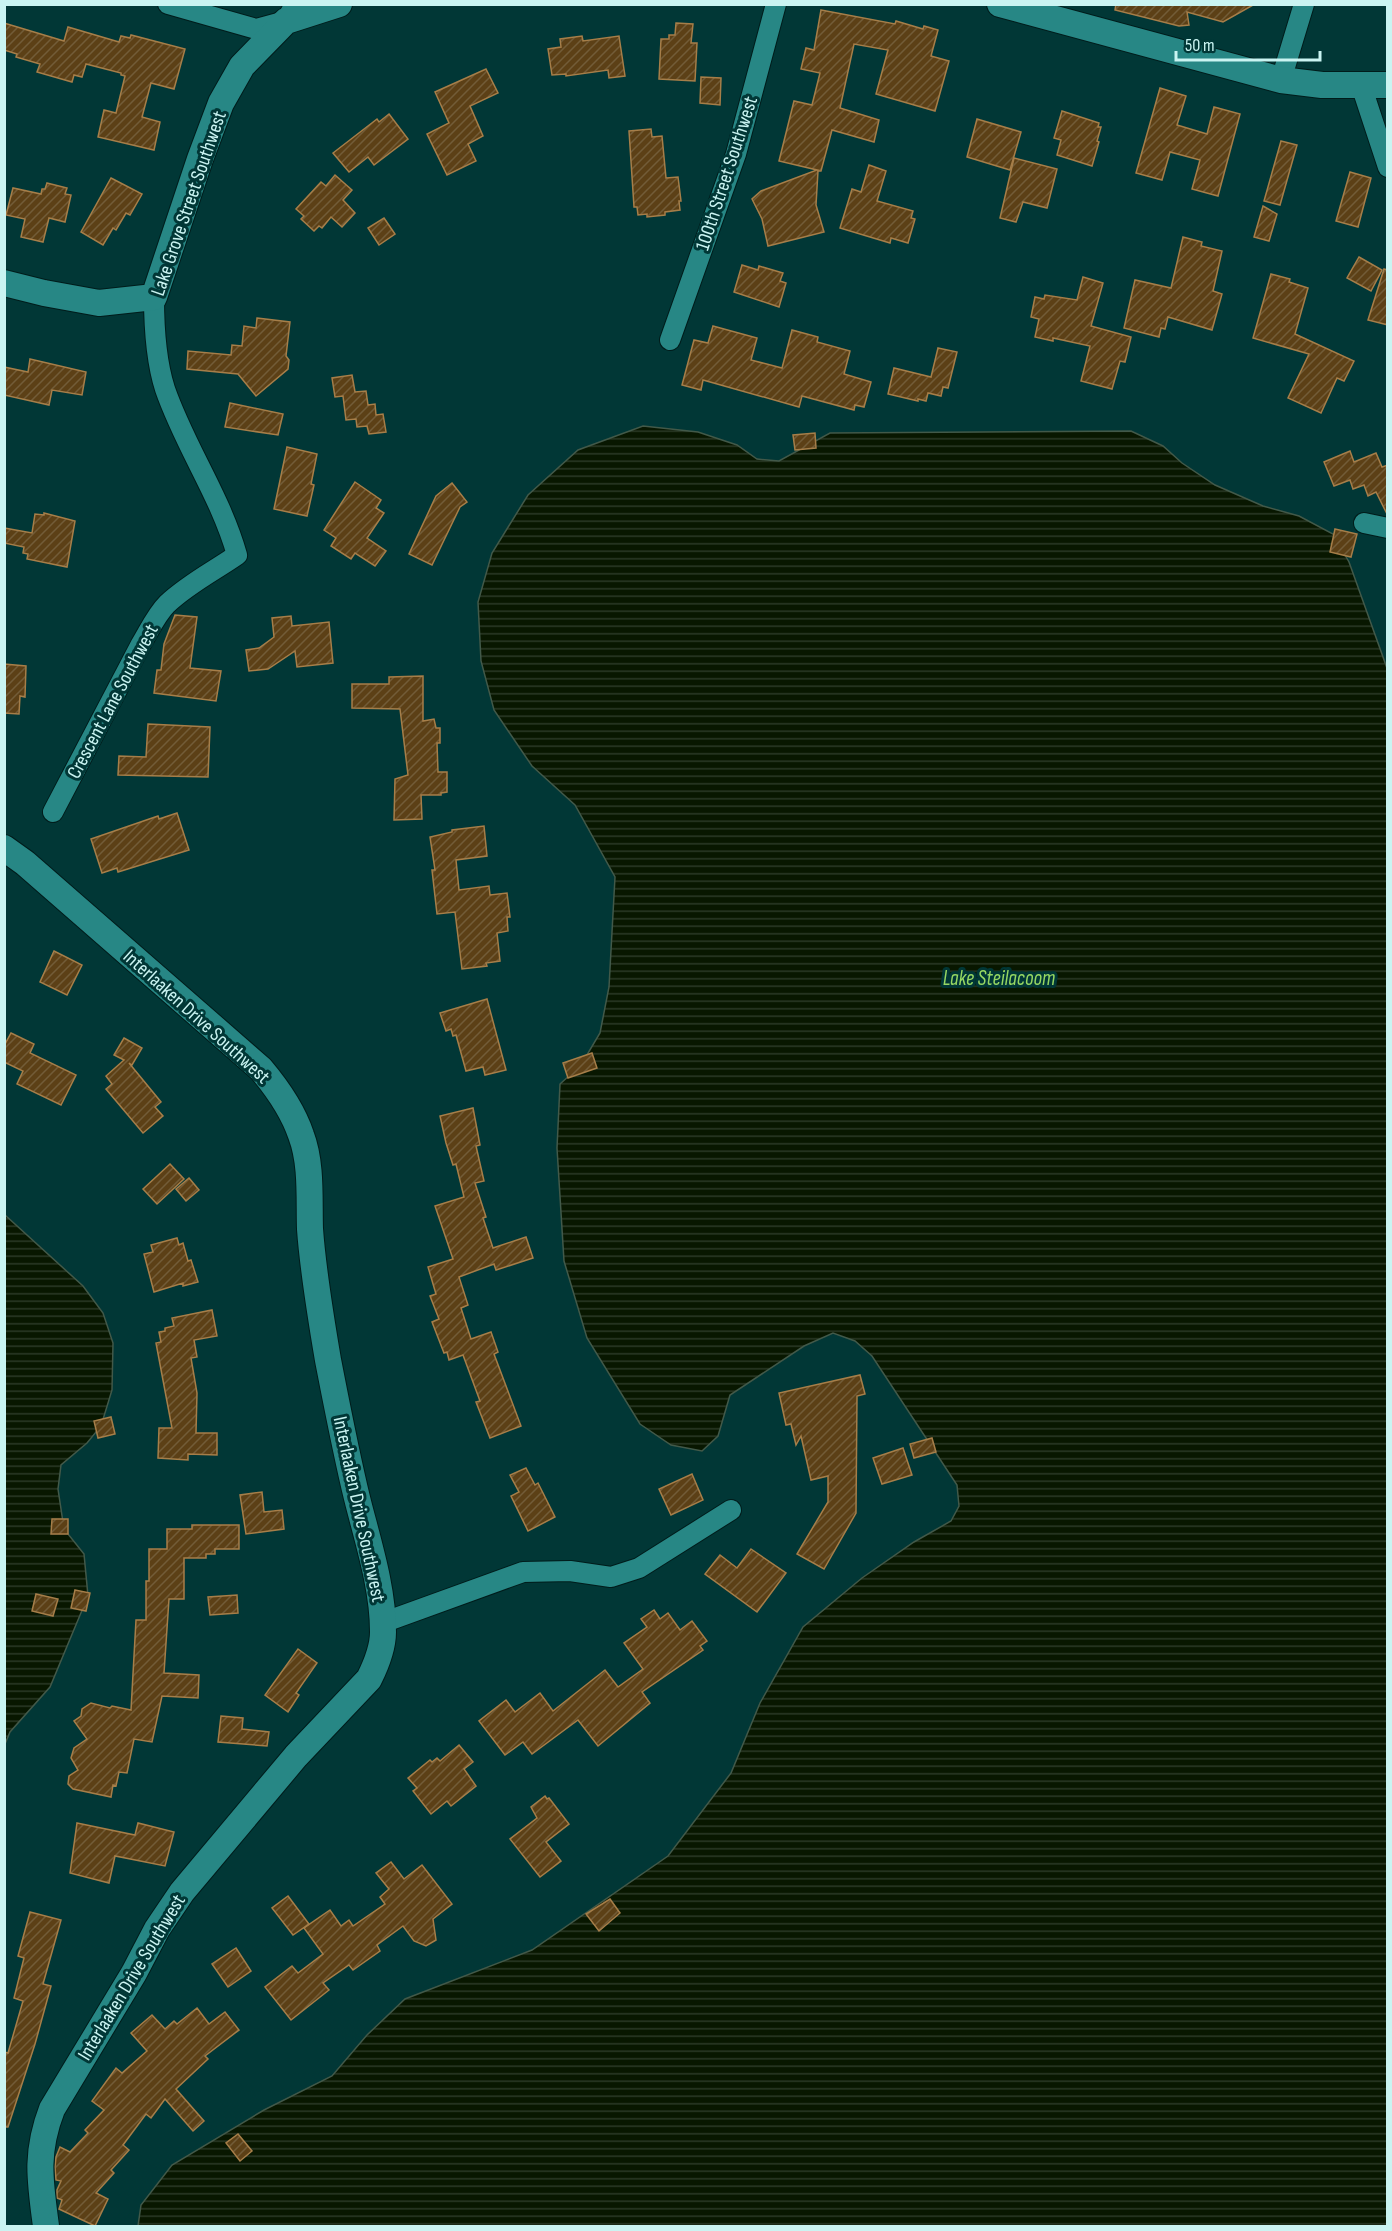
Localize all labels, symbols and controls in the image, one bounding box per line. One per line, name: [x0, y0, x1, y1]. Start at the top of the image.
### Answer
scale bar: [1176, 24, 1320, 62]
text: 50 m: [1185, 35, 1215, 56]
street label: 100th Street Southwest: [691, 93, 763, 253]
street label: Lake Grove Street Southwest: [146, 108, 232, 299]
street label: Crescent Lane Southwest: [62, 620, 164, 783]
street label: Interlaaken Drive Southwest: [118, 945, 275, 1089]
water label: Lake Steilacoom: [943, 966, 1055, 991]
street label: Interlaaken Drive Southwest: [328, 1414, 390, 1604]
street label: Interlaaken Drive Southwest: [73, 1890, 191, 2065]

